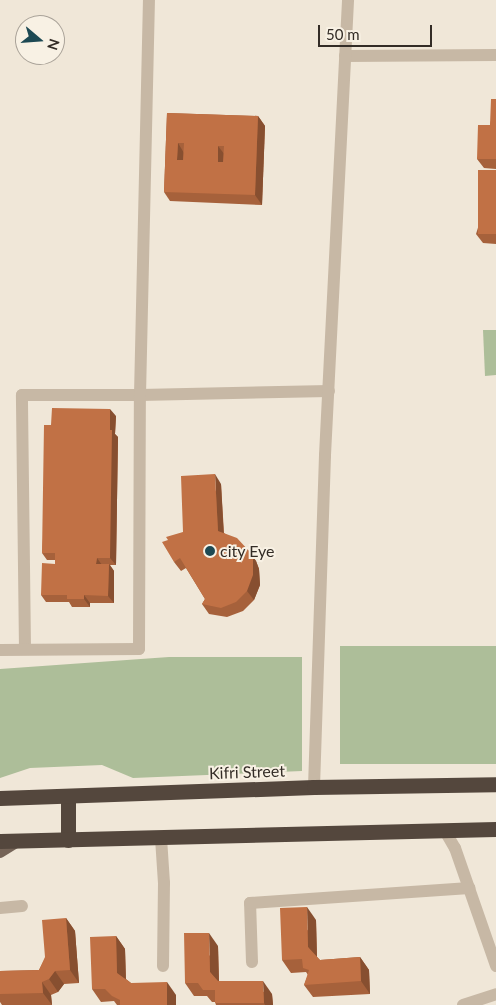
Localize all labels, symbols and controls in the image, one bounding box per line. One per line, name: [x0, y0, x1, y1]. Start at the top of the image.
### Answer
north arrow: [15, 15, 65, 65]
scale bar: [321, 15, 435, 47]
text: 50 m: [326, 25, 360, 43]
text: N: [44, 37, 64, 52]
place label: city Eye: [220, 541, 275, 561]
marker: city Eye: [204, 545, 216, 557]
street label: Kifri Street: [209, 761, 285, 783]

